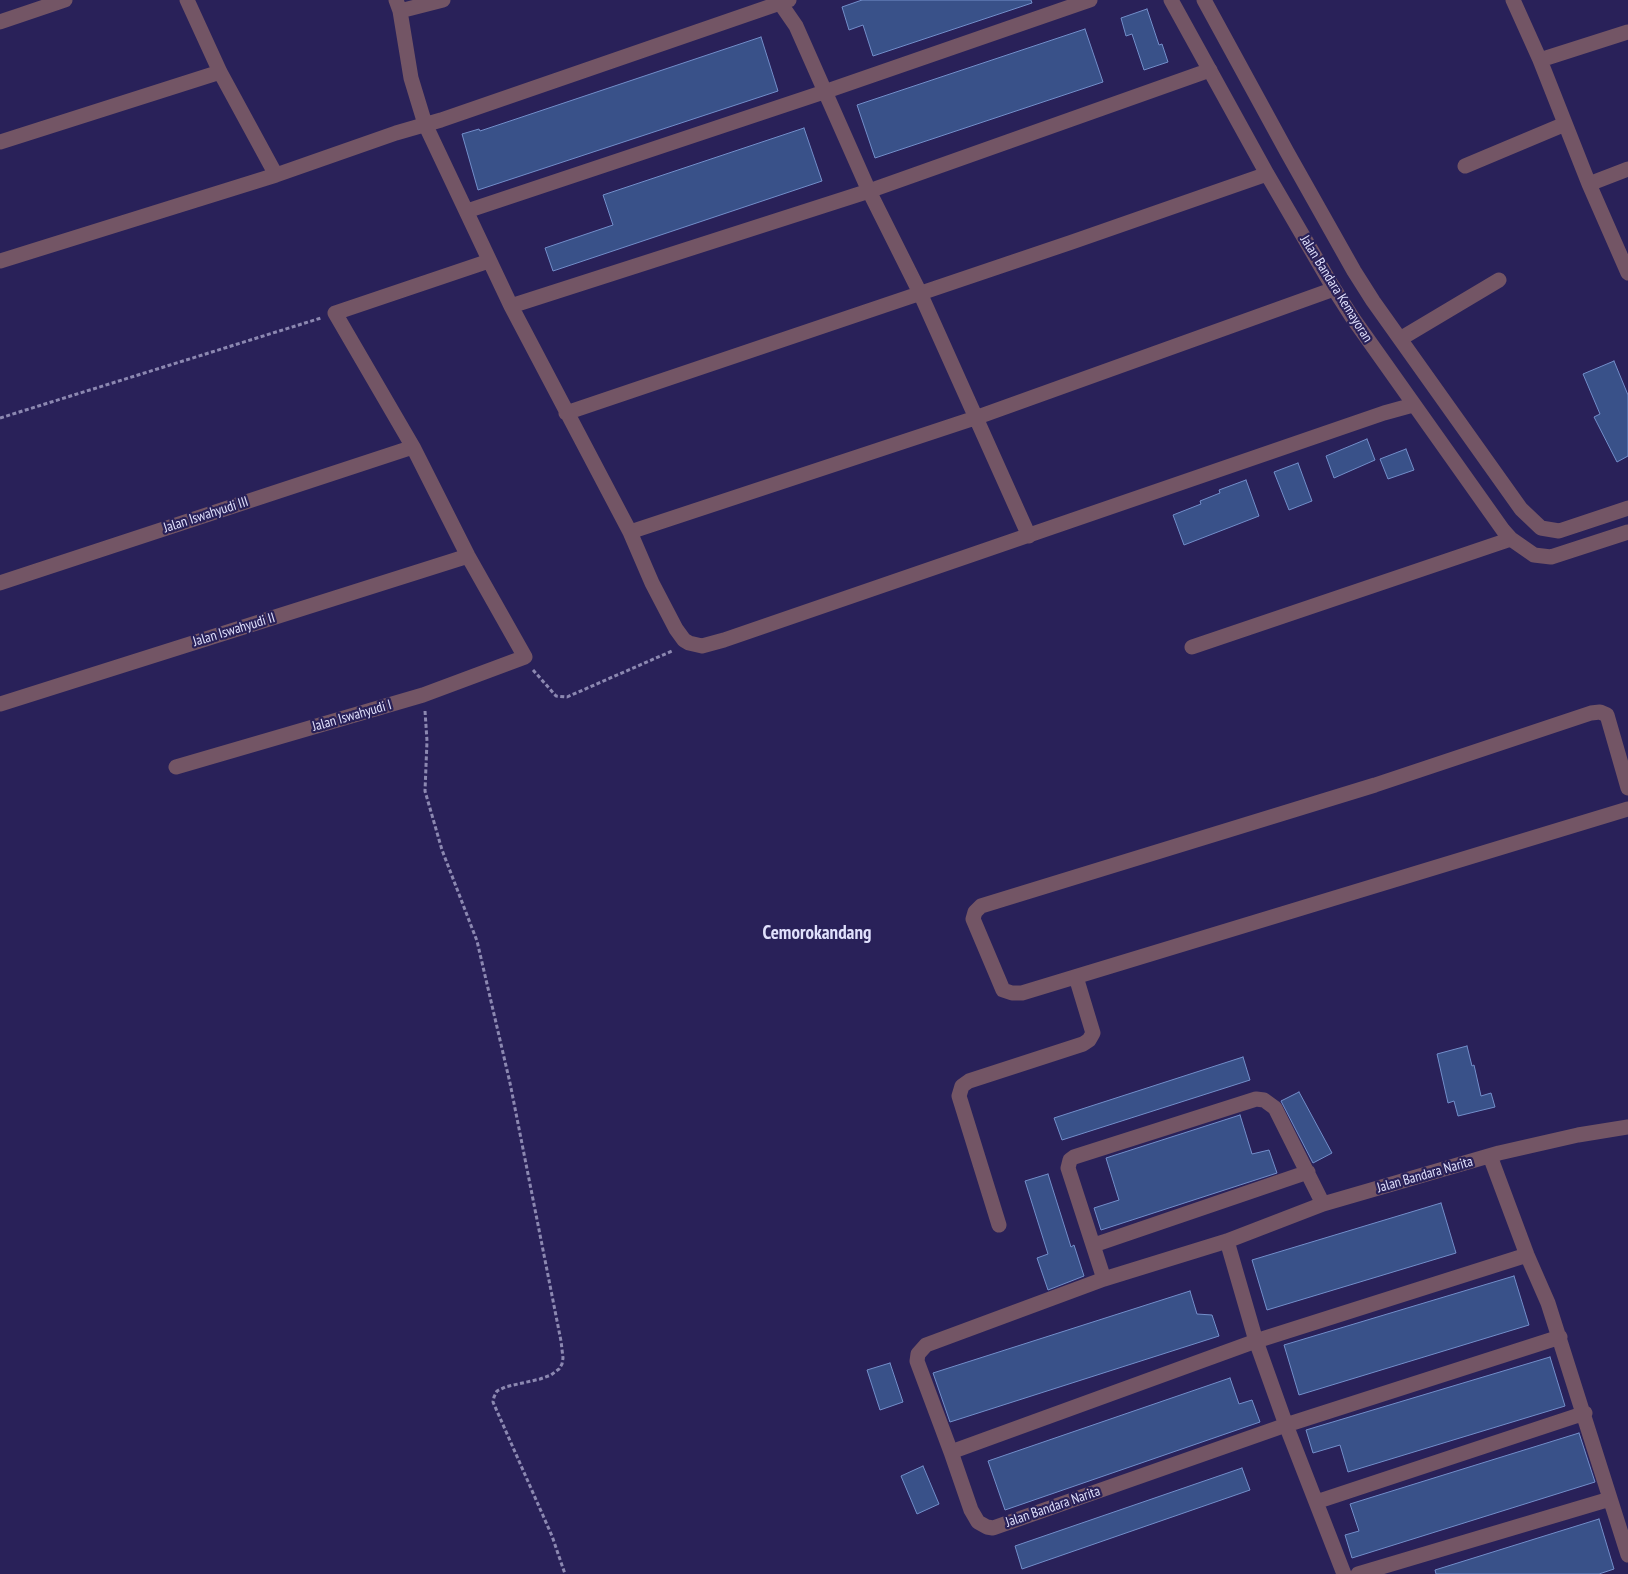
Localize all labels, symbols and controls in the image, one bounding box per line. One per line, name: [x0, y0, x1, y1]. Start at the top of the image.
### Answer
street label: Jalan Bandara Kemayoran: [1296, 232, 1376, 346]
street label: Jalan Iswahyudi III: [161, 493, 251, 537]
street label: Jalan Iswahyudi II: [191, 610, 277, 650]
street label: Jalan Iswahyudi I: [310, 697, 394, 735]
district label: Cemorokandang: [763, 923, 871, 945]
street label: Jalan Bandara Narita: [1375, 1153, 1475, 1197]
street label: Jalan Bandara Narita: [1004, 1483, 1102, 1531]

